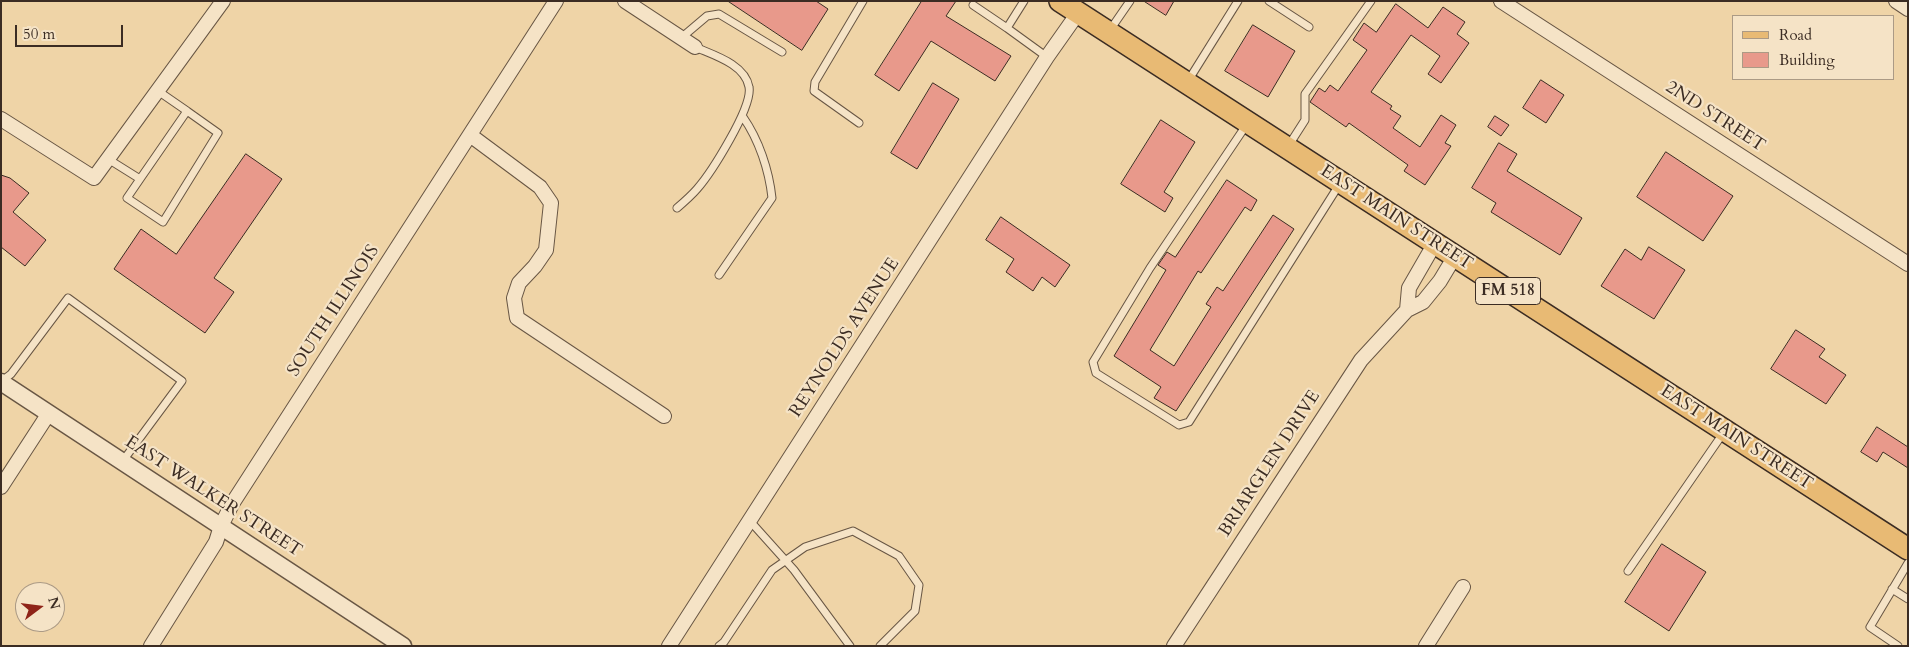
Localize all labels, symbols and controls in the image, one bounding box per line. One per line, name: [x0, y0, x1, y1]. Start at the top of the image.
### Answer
scale bar: [18, 15, 125, 47]
legend: [1732, 15, 1894, 80]
text: 50 m: [23, 24, 55, 44]
text: Road: [1779, 25, 1812, 45]
text: Building: [1779, 50, 1835, 70]
street label: 2ND STREET: [1661, 77, 1769, 157]
street label: EAST MAIN STREET: [1316, 161, 1476, 275]
street label: SOUTH ILLINOIS: [283, 241, 385, 381]
street label: REYNOLDS AVENUE: [785, 254, 905, 422]
road number: FM 518: [1476, 278, 1540, 304]
street label: EAST MAIN STREET: [1656, 381, 1816, 495]
street label: BRIARGLEN DRIVE: [1215, 387, 1325, 541]
street label: EAST WALKER STREET: [121, 432, 305, 562]
north arrow: [15, 582, 65, 632]
text: N: [43, 595, 65, 612]

